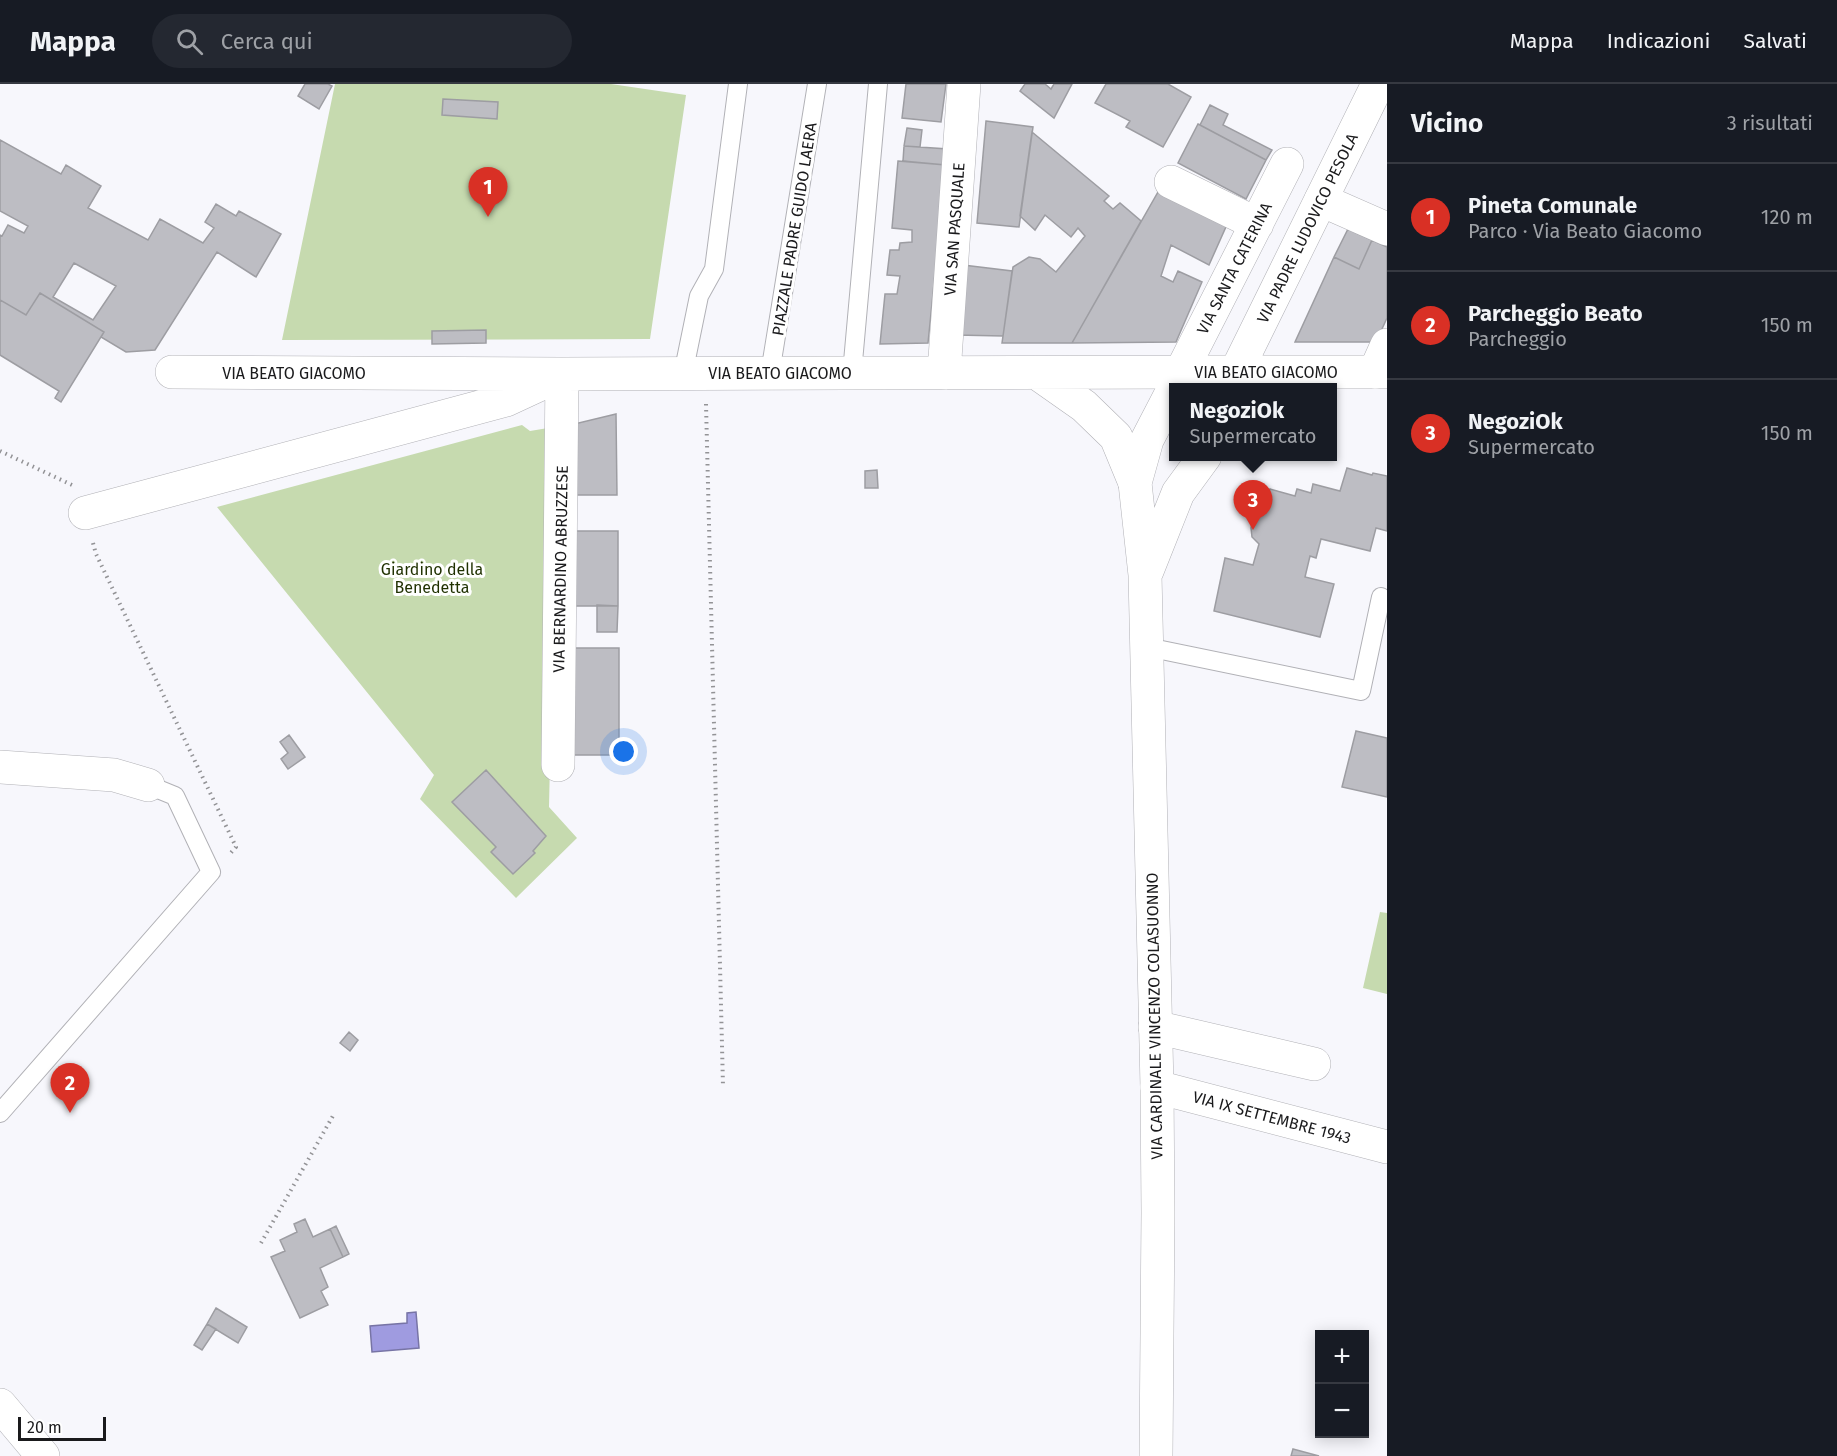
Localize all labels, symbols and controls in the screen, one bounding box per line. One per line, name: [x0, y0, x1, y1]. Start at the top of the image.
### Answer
search box: [152, 14, 572, 68]
text: Mappa: [30, 25, 116, 58]
icon: search: [173, 25, 206, 58]
text: Cerca qui: [221, 28, 313, 55]
text: Mappa: [1510, 28, 1574, 54]
text: Indicazioni: [1607, 28, 1710, 54]
text: Salvati: [1743, 28, 1807, 54]
text: Vicino: [1411, 108, 1483, 139]
text: 3 risultati: [1727, 111, 1813, 135]
street label: PIAZZALE PADRE GUIDO LAERA: [768, 120, 821, 337]
street label: VIA PADRE LUDOVICO PESOLA: [1253, 129, 1362, 326]
street label: VIA SAN PASQUALE: [940, 162, 969, 296]
pin: 1: [468, 168, 508, 217]
text: Pineta Comunale: [1468, 192, 1637, 219]
street label: VIA SANTA CATERINA: [1193, 198, 1276, 337]
text: 1: [1426, 205, 1435, 229]
text: 120 m: [1761, 205, 1813, 229]
text: Parco · Via Beato Giacomo: [1468, 219, 1702, 243]
text: Parcheggio Beato: [1468, 300, 1643, 327]
text: 2: [1425, 313, 1436, 337]
text: 150 m: [1761, 313, 1813, 337]
text: Parcheggio: [1468, 327, 1567, 351]
street label: VIA BEATO GIACOMO: [1194, 363, 1338, 382]
street label: VIA BEATO GIACOMO: [222, 364, 366, 383]
street label: VIA BEATO GIACOMO: [708, 364, 852, 383]
popup: [1169, 383, 1337, 461]
text: NegoziOk: [1189, 397, 1284, 424]
text: NegoziOk: [1468, 408, 1563, 435]
text: 3: [1425, 421, 1436, 445]
text: 150 m: [1761, 421, 1813, 445]
text: Supermercato: [1189, 424, 1317, 448]
text: Supermercato: [1468, 435, 1595, 459]
street label: VIA BERNARDINO ABRUZZESE: [549, 465, 572, 673]
pin: 3: [1234, 480, 1272, 530]
park label: Giardino della Benedetta: [381, 560, 483, 597]
your location: [609, 737, 638, 766]
street label: VIA CARDINALE VINCENZO COLASUONNO: [1142, 872, 1167, 1160]
pin: 2: [50, 1064, 90, 1113]
street label: VIA IX SETTEMBRE 1943: [1191, 1087, 1353, 1148]
map controls: [1315, 1330, 1369, 1438]
button: +: [1315, 1330, 1369, 1384]
button: −: [1315, 1384, 1369, 1438]
scale bar: [18, 1414, 106, 1442]
text: 20 m: [27, 1418, 62, 1437]

